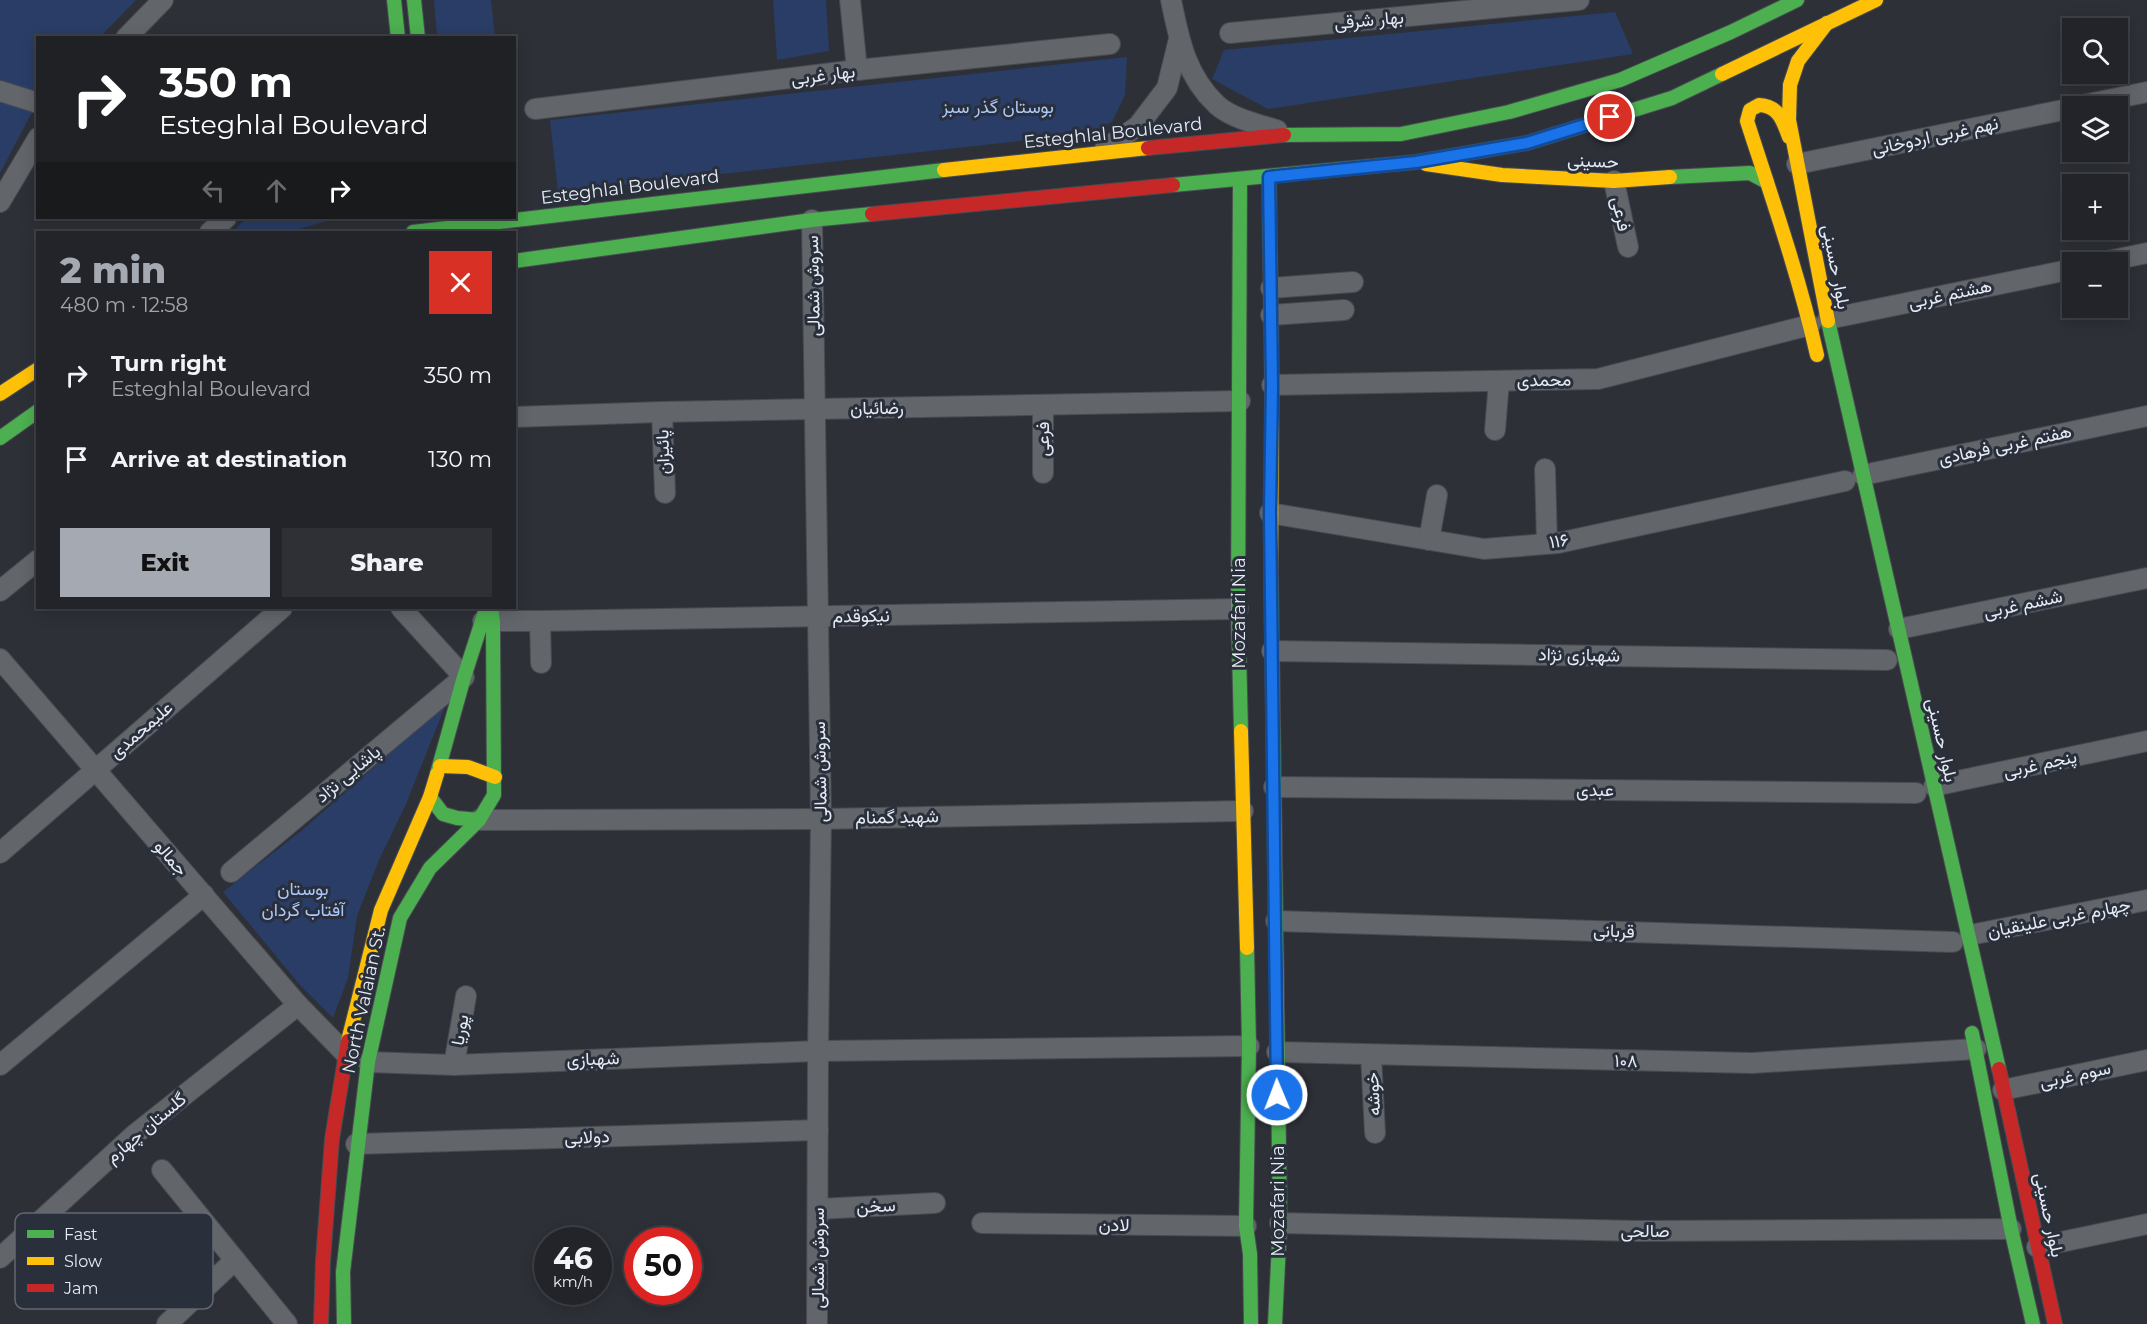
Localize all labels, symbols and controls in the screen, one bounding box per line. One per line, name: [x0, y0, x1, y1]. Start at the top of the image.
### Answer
street label: بهار شرقی: [1333, 6, 1405, 34]
map controls: [2062, 18, 2128, 318]
button: search: [2062, 18, 2128, 84]
text: 350 m: [159, 56, 293, 108]
icon: right: [60, 60, 138, 138]
street label: بهار غربی: [790, 60, 856, 90]
pin: [1584, 91, 1635, 142]
park label: بوستان گذر سبز: [941, 96, 1054, 118]
button: layers: [2062, 96, 2128, 162]
icon: arrive: [1593, 100, 1626, 133]
text: Esteghlal Boulevard: [159, 108, 429, 141]
street label: نهم غربی اردوخانی: [1870, 112, 2000, 161]
street label: Esteghlal Boulevard: [1022, 113, 1204, 153]
street label: حسینی: [1567, 149, 1619, 173]
street label: Esteghlal Boulevard: [539, 165, 721, 209]
icon: left: [197, 174, 230, 207]
icon: ahead: [260, 174, 293, 207]
icon: right: [323, 174, 356, 207]
button: +: [2062, 174, 2128, 240]
street label: فرعی: [1607, 195, 1635, 233]
street label: بلوار حسینی: [1817, 223, 1855, 311]
street label: سروش شمالی: [801, 235, 825, 337]
text: 2 min: [60, 248, 166, 292]
button: close: [429, 251, 492, 314]
button: −: [2062, 252, 2128, 318]
street label: هشتم غربی: [1906, 274, 1994, 315]
text: 480 m · 12:58: [60, 293, 188, 317]
text: Turn right: [111, 350, 226, 377]
icon: right: [60, 359, 93, 392]
text: 350 m: [424, 362, 492, 389]
street label: محمدی: [1517, 369, 1571, 391]
text: Esteghlal Boulevard: [111, 377, 311, 401]
street label: رضائیان: [850, 397, 904, 419]
street label: هفتم غربی فرهادی: [1936, 420, 2074, 471]
street label: فرعی: [1032, 422, 1054, 456]
street label: پائیزان: [651, 429, 676, 475]
icon: arrive: [60, 443, 93, 476]
text: Arrive at destination: [111, 446, 347, 473]
text: 130 m: [428, 446, 492, 473]
button: Exit: [60, 528, 270, 597]
button: Share: [282, 528, 492, 597]
street label: ۱۱۶: [1548, 529, 1570, 553]
street label: Mozafari Nia: [1228, 557, 1250, 669]
street label: ششم غربی: [1982, 585, 2065, 624]
street label: نیکوقدم: [832, 605, 890, 628]
street label: شهبازی نژاد: [1538, 643, 1620, 667]
street label: علیمحمدی: [105, 696, 177, 764]
street label: بلوار حسینی: [1922, 696, 1962, 784]
street label: سروش شمالی: [808, 721, 832, 823]
street label: پاشایی نژاد: [311, 741, 386, 808]
street label: پنجم غربی: [2001, 745, 2079, 783]
street label: عبدی: [1576, 779, 1614, 801]
street label: شهید گمنام: [855, 805, 939, 830]
street label: جمالو: [149, 836, 193, 880]
park label: بوستان آفتاب گردان: [262, 878, 346, 921]
street label: چهارم غربی علینقیان: [1986, 893, 2133, 944]
street label: قربانی: [1593, 919, 1635, 943]
street label: North Valaian St.: [338, 924, 390, 1076]
street label: پوریا: [446, 1013, 475, 1047]
street label: شهبازی: [566, 1047, 620, 1071]
street label: ۱۰۸: [1614, 1050, 1638, 1072]
street label: سوم غربی: [2037, 1057, 2113, 1094]
position arrow: [1245, 1063, 1309, 1127]
street label: خوشه: [1361, 1072, 1385, 1116]
street label: گلستان چهارم: [101, 1088, 191, 1169]
street label: دولابی: [564, 1125, 610, 1149]
street label: Mozafari Nia: [1267, 1145, 1289, 1257]
street label: بلوار حسینی: [2029, 1171, 2069, 1259]
street label: سخن: [856, 1194, 896, 1218]
street label: سروش شمالی: [807, 1208, 829, 1308]
legend: [15, 1213, 213, 1309]
street label: لادن: [1098, 1214, 1130, 1236]
street label: صالحی: [1621, 1220, 1669, 1242]
text: Fast: [64, 1225, 98, 1244]
speed limit sign: 50: [624, 1227, 702, 1305]
text: 46: [553, 1240, 593, 1277]
text: Slow: [64, 1252, 102, 1271]
text: km/h: [553, 1272, 593, 1291]
text: Jam: [63, 1279, 98, 1298]

